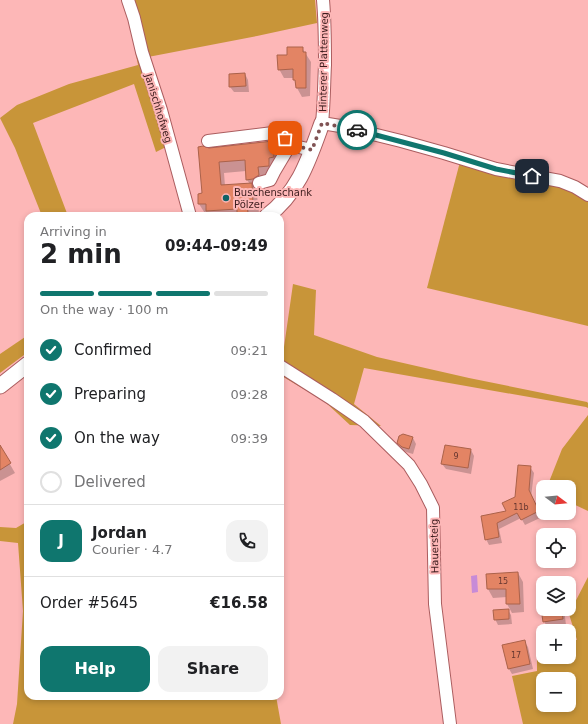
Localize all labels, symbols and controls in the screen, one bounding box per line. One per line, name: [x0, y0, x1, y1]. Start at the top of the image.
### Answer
street label: Hinterer Plattenweg: [317, 12, 330, 112]
street label: Janischhofweg: [142, 71, 174, 144]
courier: [337, 110, 377, 150]
icon: car: [346, 119, 368, 141]
pin: [268, 121, 302, 155]
icon: bag: [274, 127, 296, 149]
pin: [515, 159, 549, 193]
icon: home: [521, 165, 543, 187]
place label: Buschenschank Pölzer: [234, 187, 312, 210]
marker: Buschenschank Pölzer: [221, 193, 231, 203]
text: Arriving in: [40, 224, 107, 239]
text: 09:44–09:49: [165, 237, 268, 255]
text: 2 min: [40, 239, 122, 269]
text: On the way · 100 m: [40, 302, 168, 317]
icon: check: [40, 339, 62, 361]
text: Confirmed: [74, 341, 152, 359]
text: 09:21: [231, 343, 268, 358]
icon: check: [40, 383, 62, 405]
text: Preparing: [74, 385, 146, 403]
text: 09:28: [231, 387, 268, 402]
icon: check: [40, 427, 62, 449]
text: On the way: [74, 429, 160, 447]
text: 09:39: [231, 431, 268, 446]
house number: 9: [453, 452, 459, 461]
text: Delivered: [74, 473, 146, 491]
north arrow: [536, 480, 576, 520]
map controls: [536, 480, 576, 712]
house number: 11b: [513, 503, 529, 512]
street label: Hauersteig: [429, 519, 440, 573]
button: phone: [226, 520, 268, 562]
text: Jordan: [92, 524, 147, 542]
button: locate: [536, 528, 576, 568]
text: J: [58, 532, 64, 550]
text: Courier · 4.7: [92, 542, 173, 557]
button: layers: [536, 576, 576, 616]
house number: 15: [498, 577, 508, 586]
text: Order #5645: [40, 594, 138, 612]
text: €16.58: [210, 594, 268, 612]
button: +: [536, 624, 576, 664]
button: Help: [40, 646, 150, 692]
button: Share: [158, 646, 268, 692]
house number: 17: [511, 651, 521, 660]
button: −: [536, 672, 576, 712]

